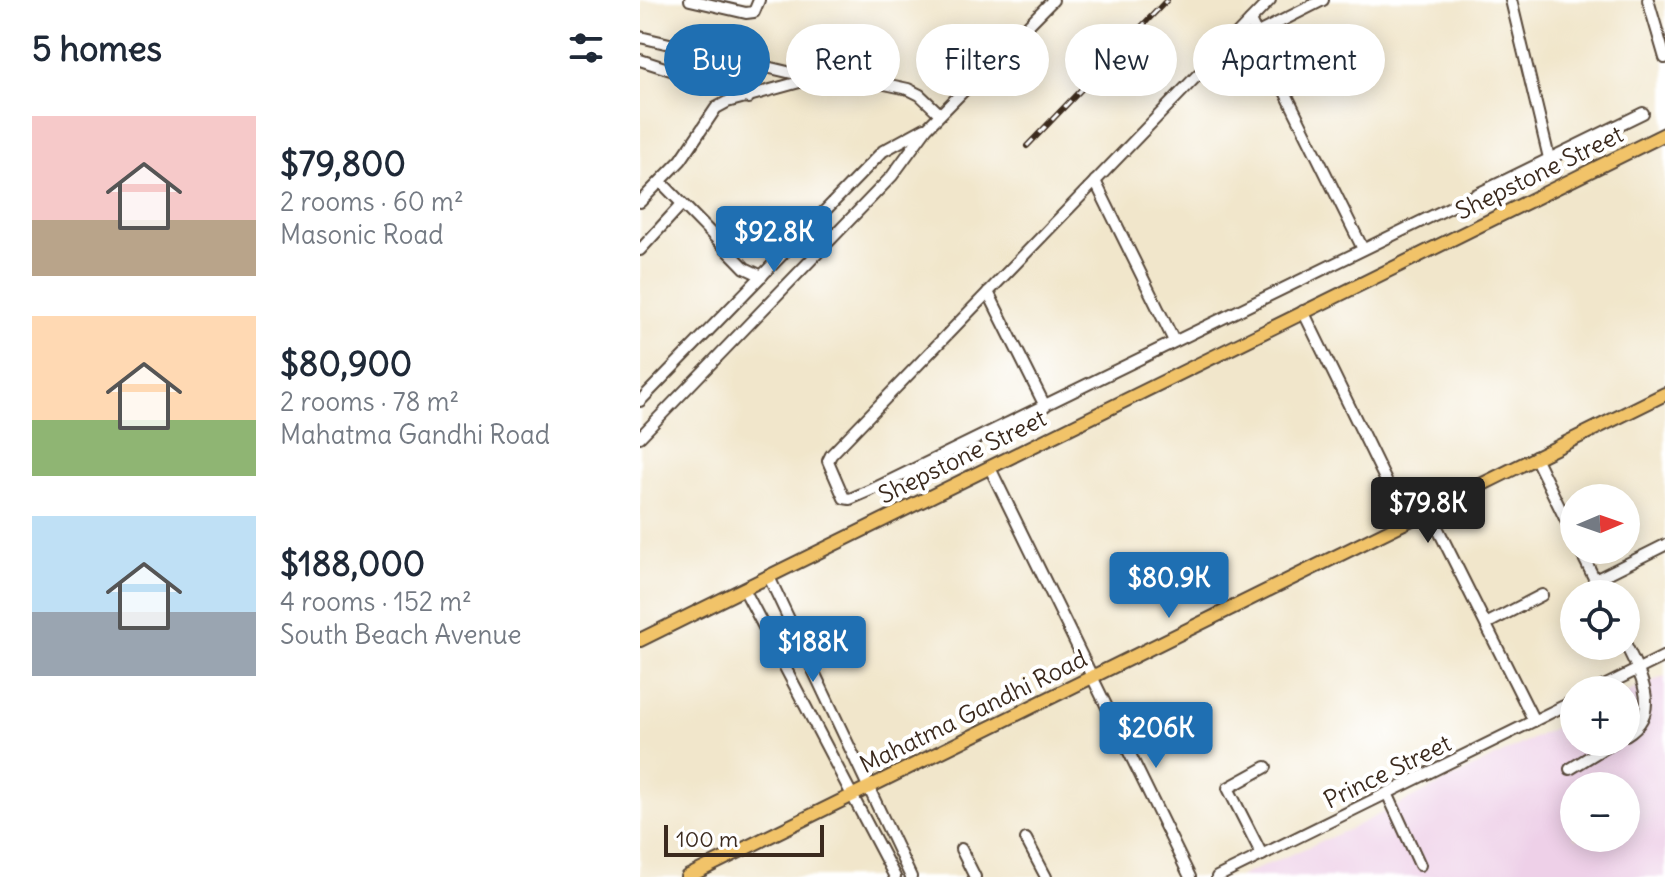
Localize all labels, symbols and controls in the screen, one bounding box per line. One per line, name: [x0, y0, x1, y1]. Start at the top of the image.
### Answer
chip: Buy: [664, 24, 770, 96]
chip: Rent: [786, 24, 900, 96]
chip: Filters: [916, 24, 1049, 96]
chip: New: [1065, 24, 1177, 96]
chip: Apartment: [1193, 24, 1385, 96]
icon: filters: [564, 26, 608, 70]
text: 5 homes: [32, 27, 162, 70]
street label: Shepstone Street: [1450, 118, 1628, 226]
text: $79,800: [280, 142, 406, 185]
icon: home: [96, 148, 192, 244]
text: 2 rooms · 60 m²: [280, 185, 464, 218]
pin: $92.8K: [709, 206, 839, 274]
text: $92.8K: [734, 215, 814, 248]
text: Masonic Road: [280, 218, 443, 251]
text: $80,900: [280, 342, 412, 385]
icon: home: [96, 348, 192, 444]
text: 2 rooms · 78 m²: [280, 385, 459, 418]
street label: Shepstone Street: [873, 402, 1051, 510]
text: Mahatma Gandhi Road: [280, 418, 550, 451]
pin: $79.8K: [1363, 477, 1493, 545]
north arrow: [1560, 484, 1640, 564]
map controls: [1560, 484, 1640, 852]
text: $79.8K: [1389, 486, 1467, 519]
text: $188,000: [280, 542, 425, 585]
icon: home: [96, 548, 192, 644]
pin: $80.9K: [1104, 552, 1234, 620]
text: $80.9K: [1128, 561, 1210, 594]
button: locate: [1560, 580, 1640, 660]
text: 4 rooms · 152 m²: [280, 585, 472, 618]
pin: $188K: [757, 616, 869, 684]
text: South Beach Avenue: [280, 618, 522, 651]
text: $188K: [778, 625, 848, 658]
street label: Mahatma Gandhi Road: [854, 643, 1092, 779]
button: +: [1560, 676, 1640, 756]
pin: $206K: [1100, 702, 1212, 770]
text: $206K: [1118, 711, 1194, 744]
street label: Prince Street: [1318, 727, 1456, 815]
button: −: [1560, 772, 1640, 852]
scale bar: [664, 821, 824, 857]
text: 100 m: [676, 825, 738, 853]

